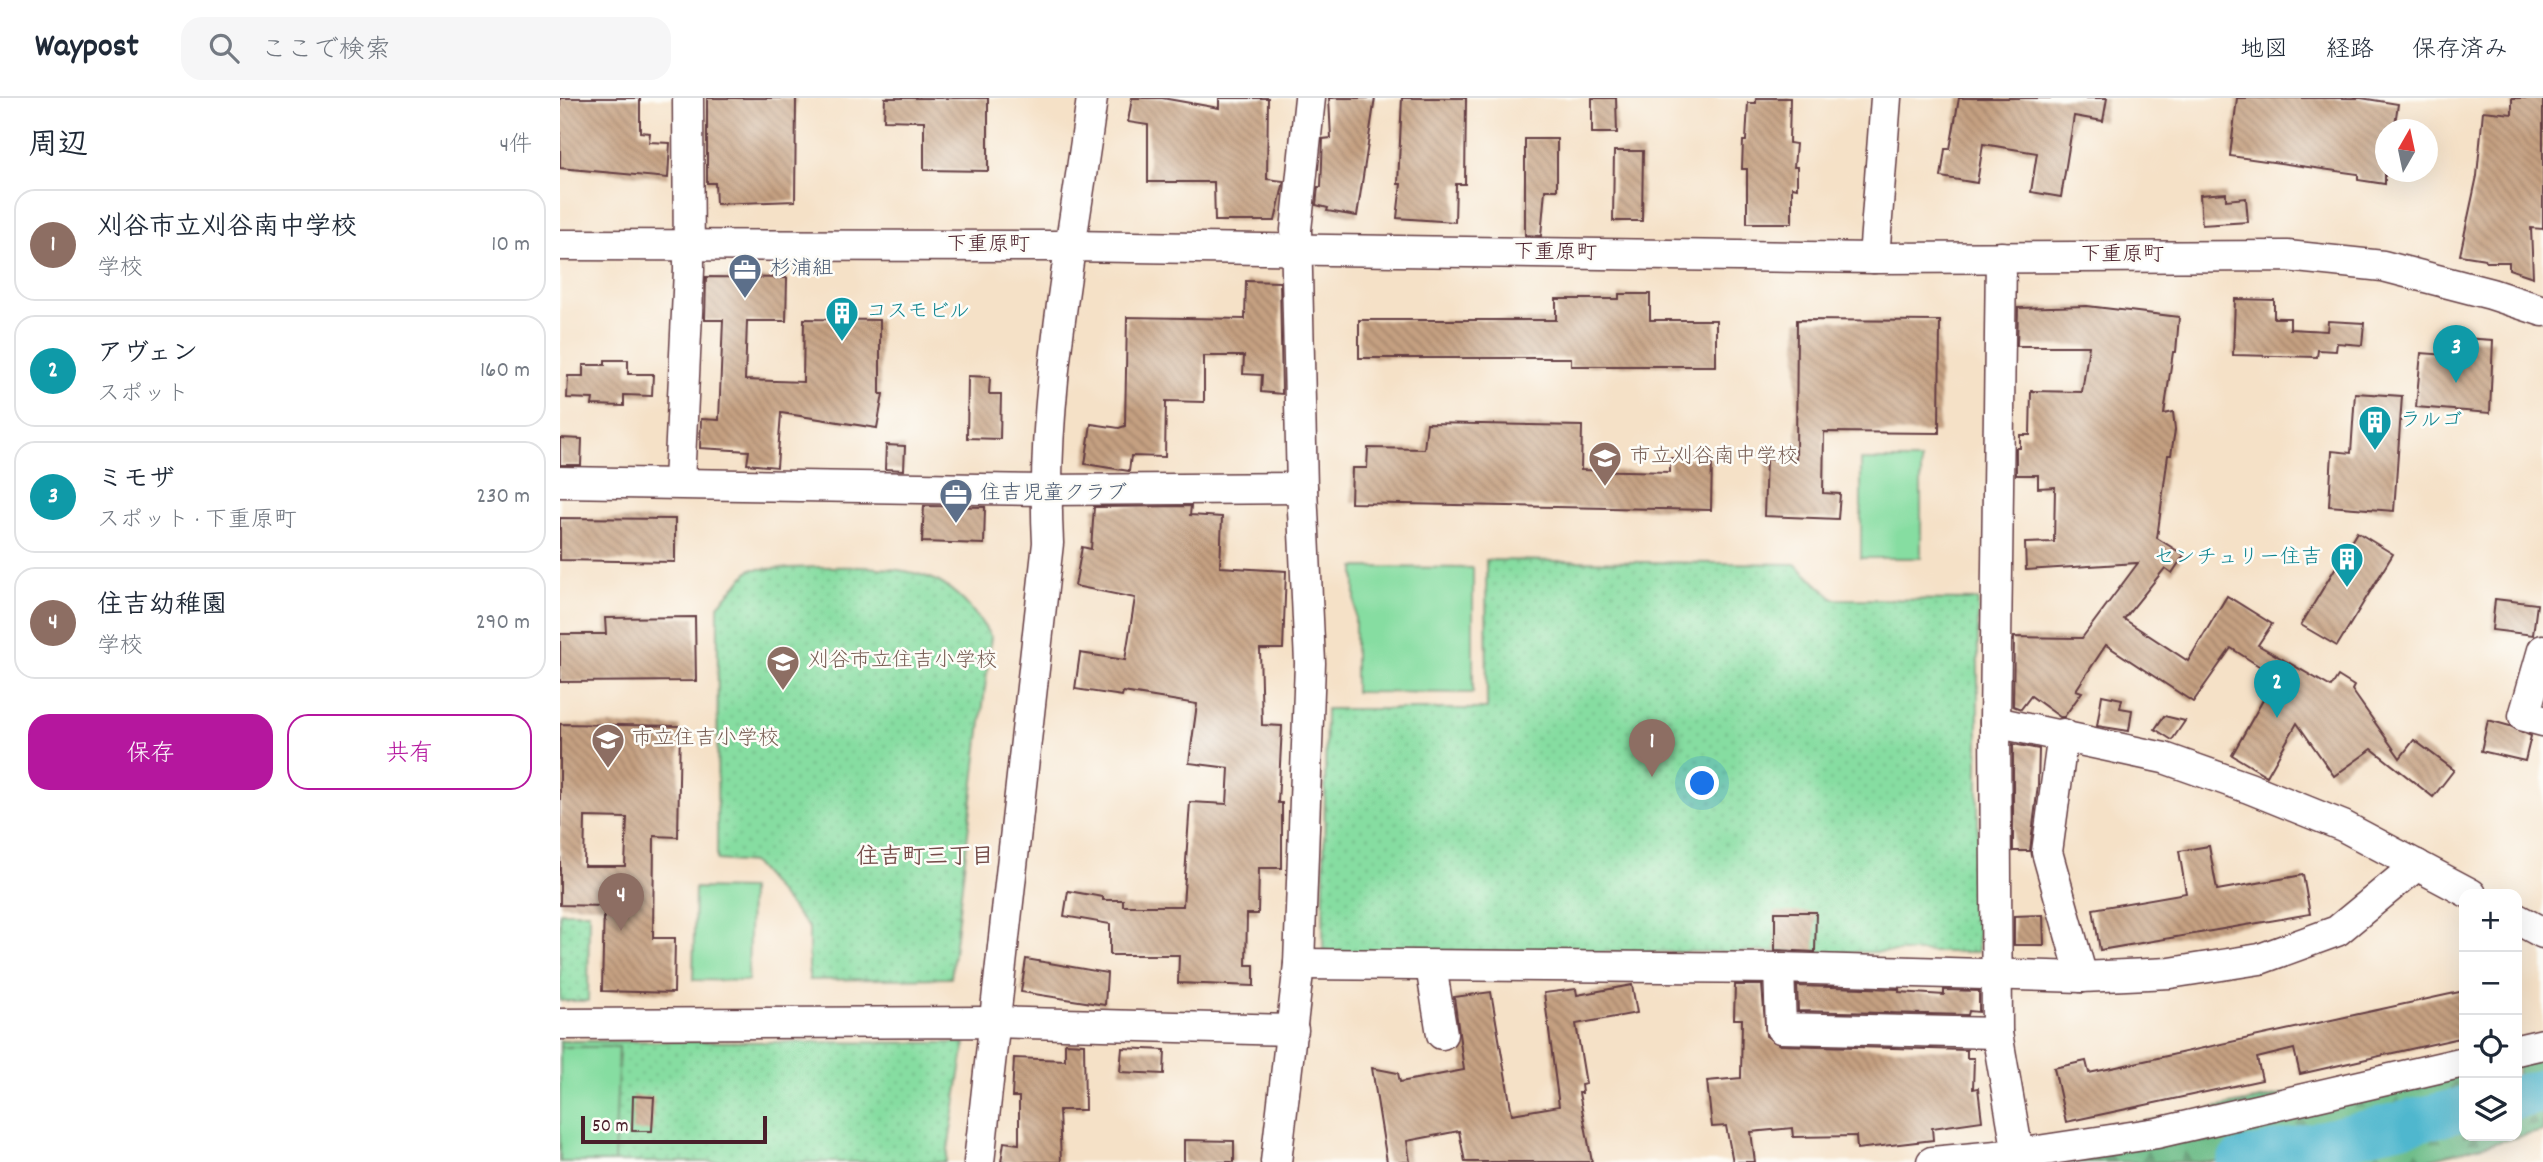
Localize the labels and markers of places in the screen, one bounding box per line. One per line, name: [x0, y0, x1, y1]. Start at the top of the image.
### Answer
office icon: 杉浦組: [726, 251, 764, 300]
place label: 杉浦組: [770, 255, 833, 285]
building icon: コスモビル: [823, 294, 861, 343]
place label: コスモビル: [866, 298, 970, 328]
pin: 3: [2433, 325, 2479, 383]
building icon: ラルゴ: [2356, 403, 2394, 452]
place label: ラルゴ: [2400, 407, 2462, 437]
school or university icon: 市立刈谷南中学校: [1586, 439, 1624, 488]
place label: 市立刈谷南中学校: [1630, 443, 1798, 473]
office icon: 住吉児童クラブ: [937, 476, 975, 525]
place label: 住吉児童クラブ: [980, 480, 1127, 510]
building icon: センチュリー住吉: [2328, 540, 2366, 589]
place label: センチュリー住吉: [2154, 544, 2322, 574]
school or university icon: 刈谷市立住吉小学校: [764, 643, 802, 692]
place label: 刈谷市立住吉小学校: [808, 647, 997, 677]
pin: 2: [2254, 660, 2300, 718]
pin: 1: [1629, 719, 1675, 777]
school or university icon: 市立住吉小学校: [589, 721, 627, 770]
place label: 市立住吉小学校: [632, 725, 779, 755]
pin: 4: [598, 873, 644, 931]

